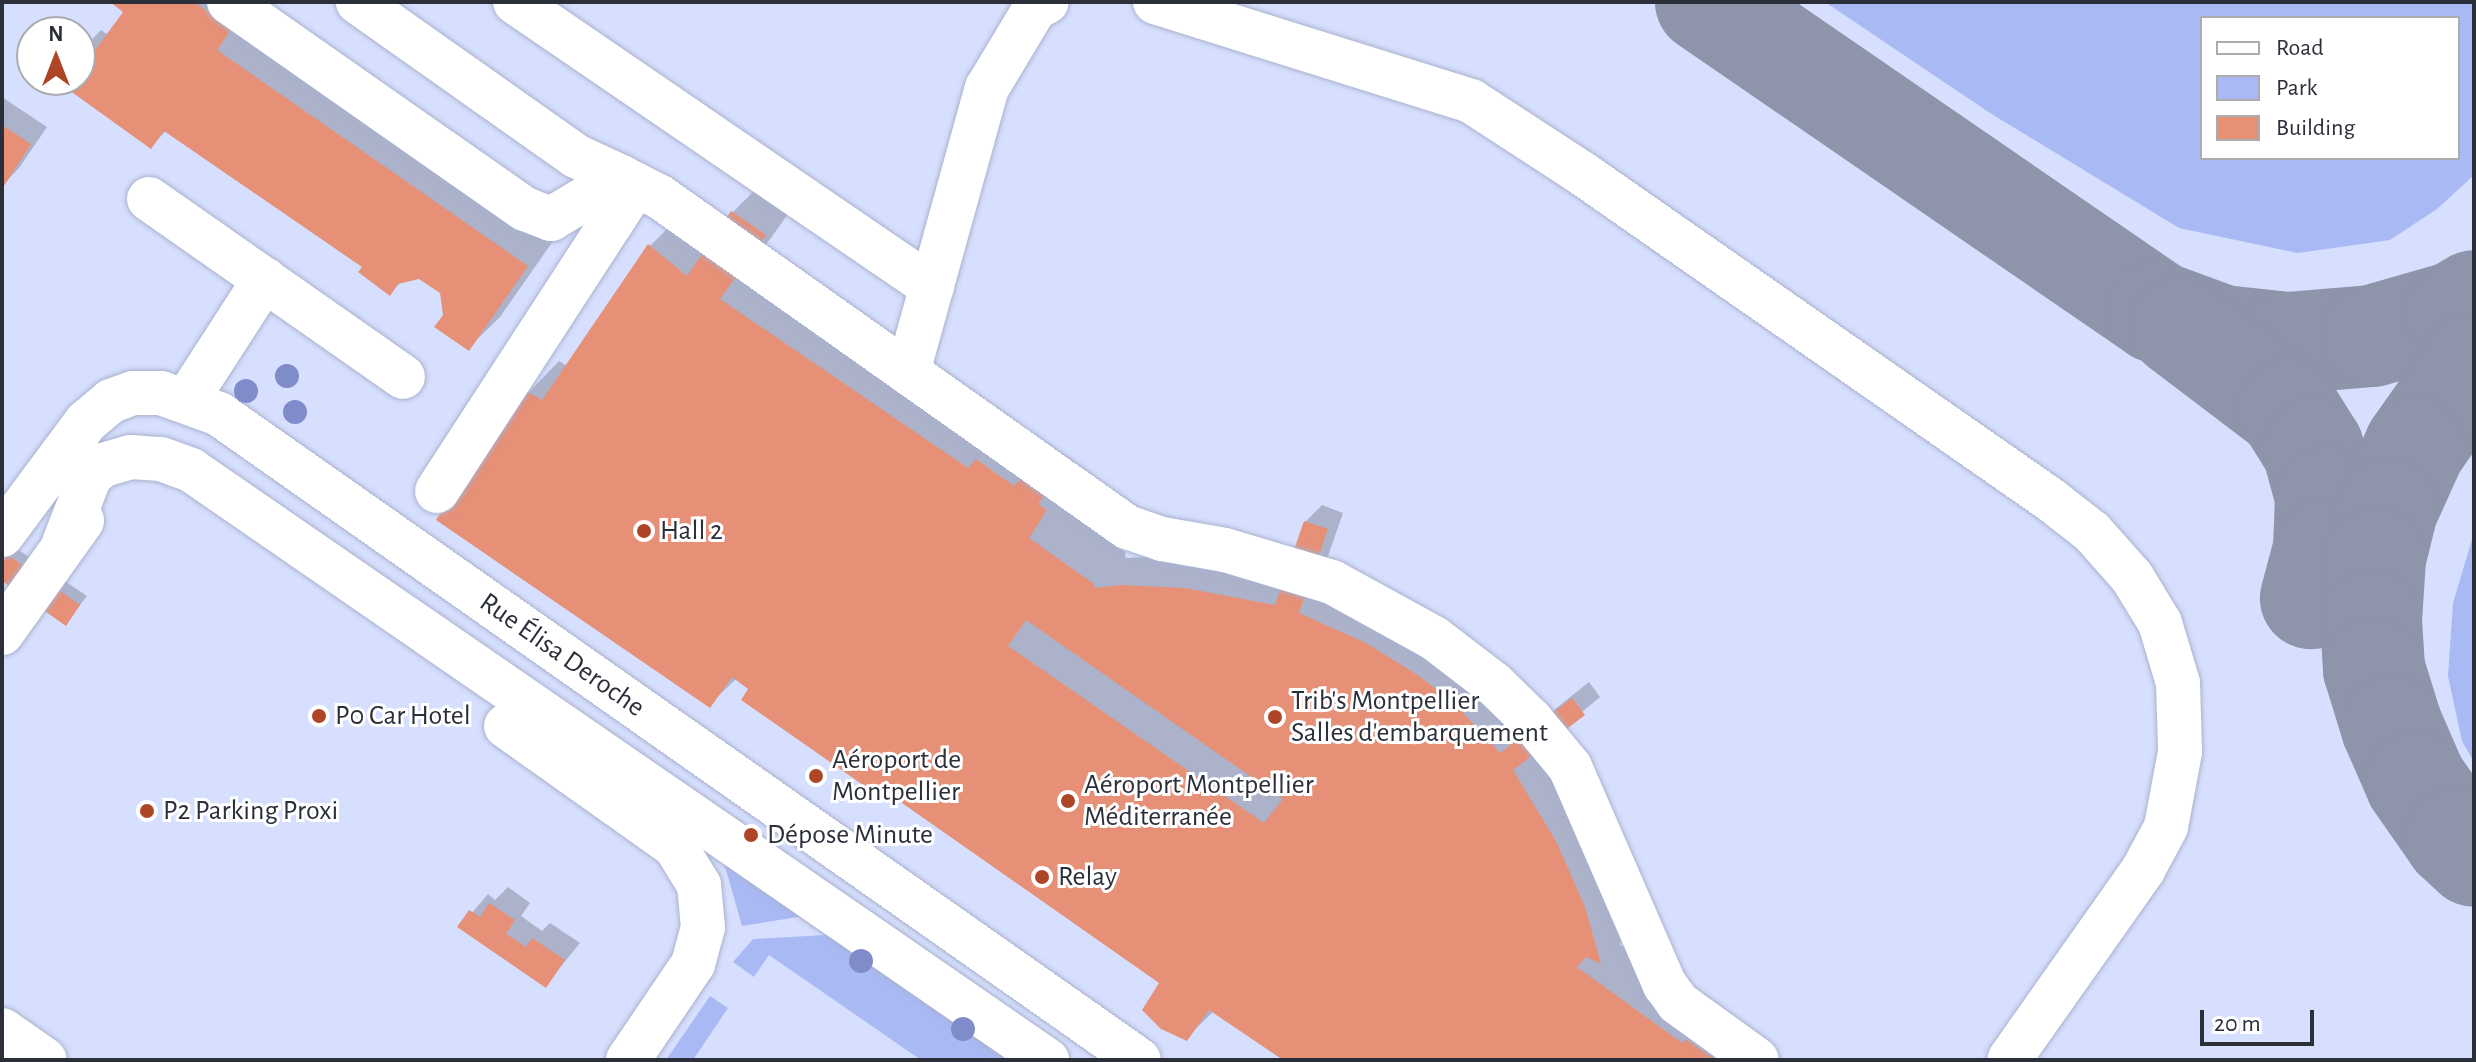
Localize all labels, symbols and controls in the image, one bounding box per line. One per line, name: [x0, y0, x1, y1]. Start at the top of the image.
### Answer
north arrow: [16, 16, 96, 96]
legend: [2200, 16, 2460, 160]
text: N: [48, 23, 64, 45]
text: Road: [2276, 36, 2324, 60]
text: Park: [2276, 76, 2317, 100]
text: Building: [2276, 116, 2355, 140]
place label: Hall 2: [660, 514, 723, 548]
marker: Hall 2: [635, 522, 653, 540]
street label: Rue Élisa Deroche: [473, 586, 651, 724]
place label: Trib's Montpellier Salles d'embarquement: [1291, 684, 1548, 750]
place label: P0 Car Hotel: [335, 699, 471, 733]
marker: P0 Car Hotel: [310, 707, 328, 725]
marker: Trib's Montpellier Salles d'embarquement: [1266, 708, 1284, 726]
place label: Aéroport de Montpellier: [832, 743, 961, 809]
marker: Aéroport de Montpellier: [807, 767, 825, 785]
place label: Aéroport Montpellier Méditerranée: [1084, 768, 1314, 834]
marker: Aéroport Montpellier Méditerranée: [1059, 792, 1077, 810]
place label: P2 Parking Proxi: [163, 794, 338, 828]
marker: P2 Parking Proxi: [138, 802, 156, 820]
place label: Dépose Minute: [767, 818, 933, 852]
marker: Dépose Minute: [742, 826, 760, 844]
place label: Relay: [1058, 860, 1117, 894]
marker: Relay: [1033, 868, 1051, 886]
scale bar: [2204, 994, 2318, 1044]
text: 20 m: [2214, 1012, 2261, 1036]

